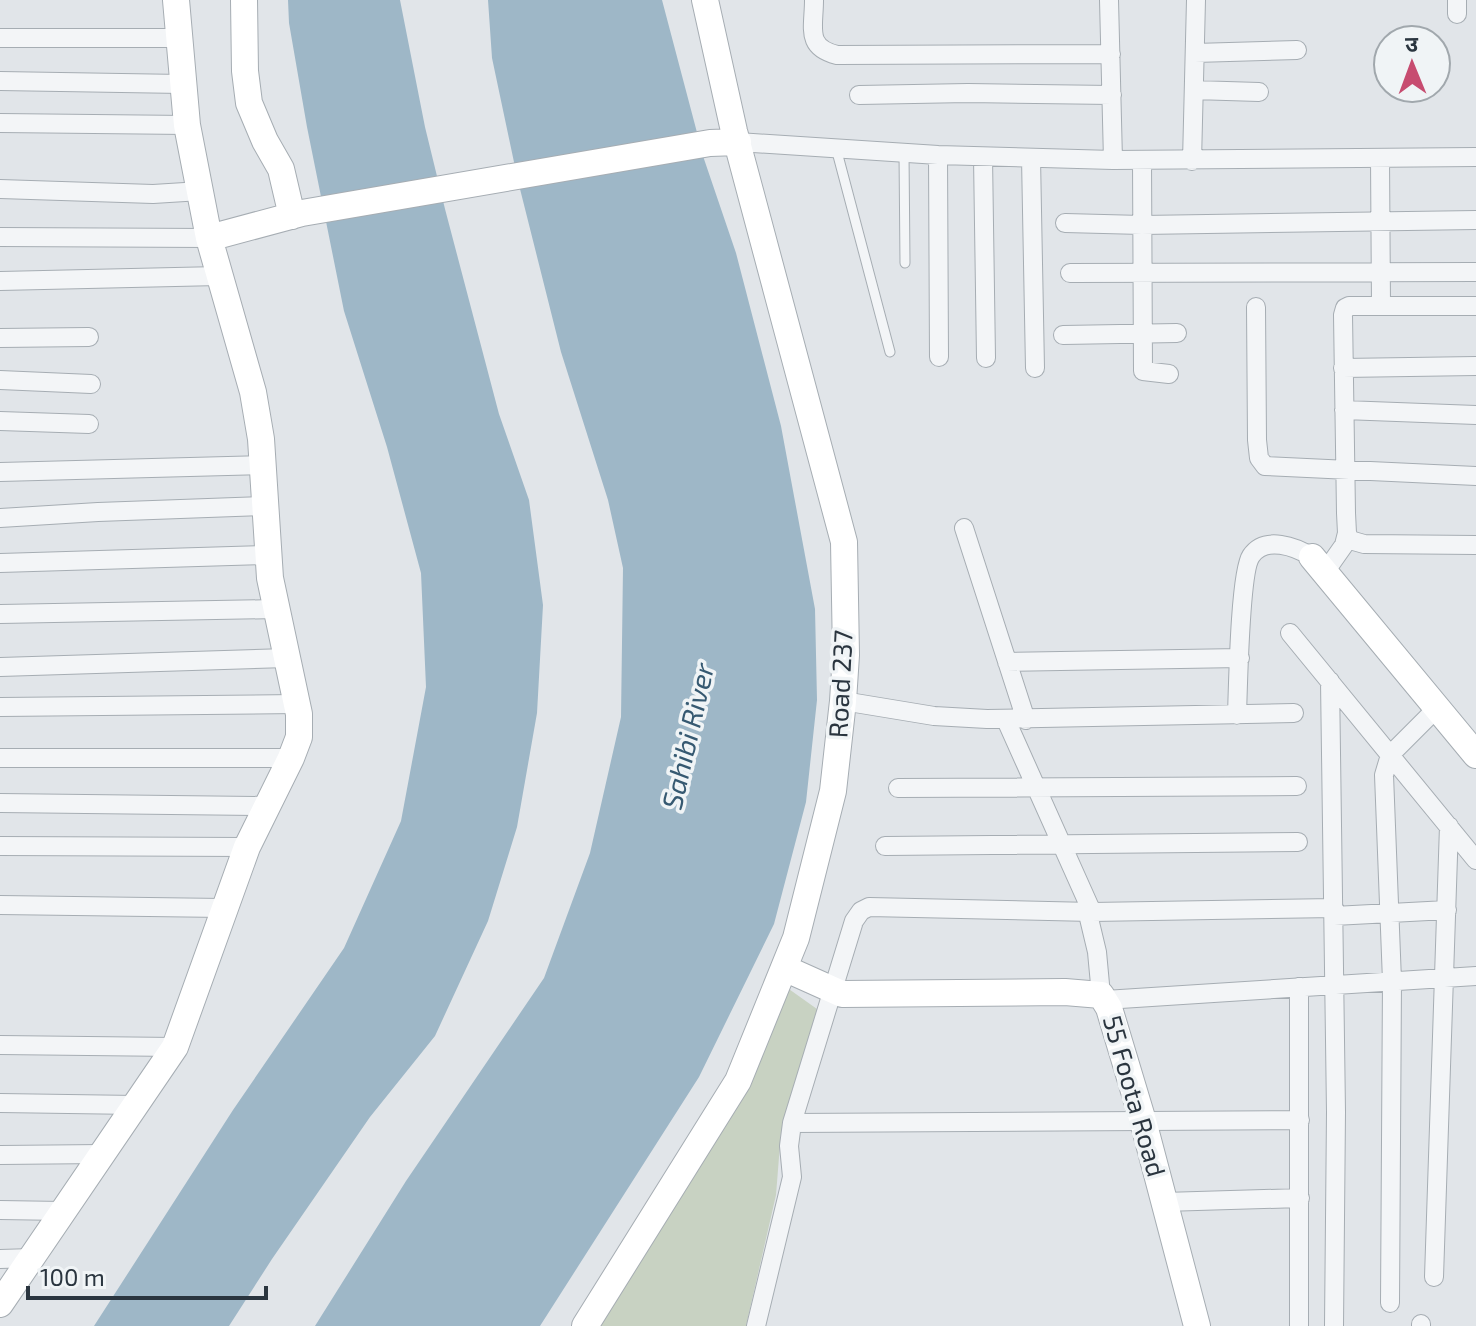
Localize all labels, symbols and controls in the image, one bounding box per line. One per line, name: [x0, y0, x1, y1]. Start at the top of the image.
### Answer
north arrow: [1372, 24, 1452, 104]
text: उ: [1405, 30, 1419, 56]
street label: Road 237: [821, 629, 858, 739]
water label: Sahibi River: [654, 658, 721, 812]
street label: 55 Foota Road: [1098, 1011, 1173, 1180]
scale bar: [28, 1250, 266, 1300]
text: 100 m: [40, 1262, 105, 1291]

